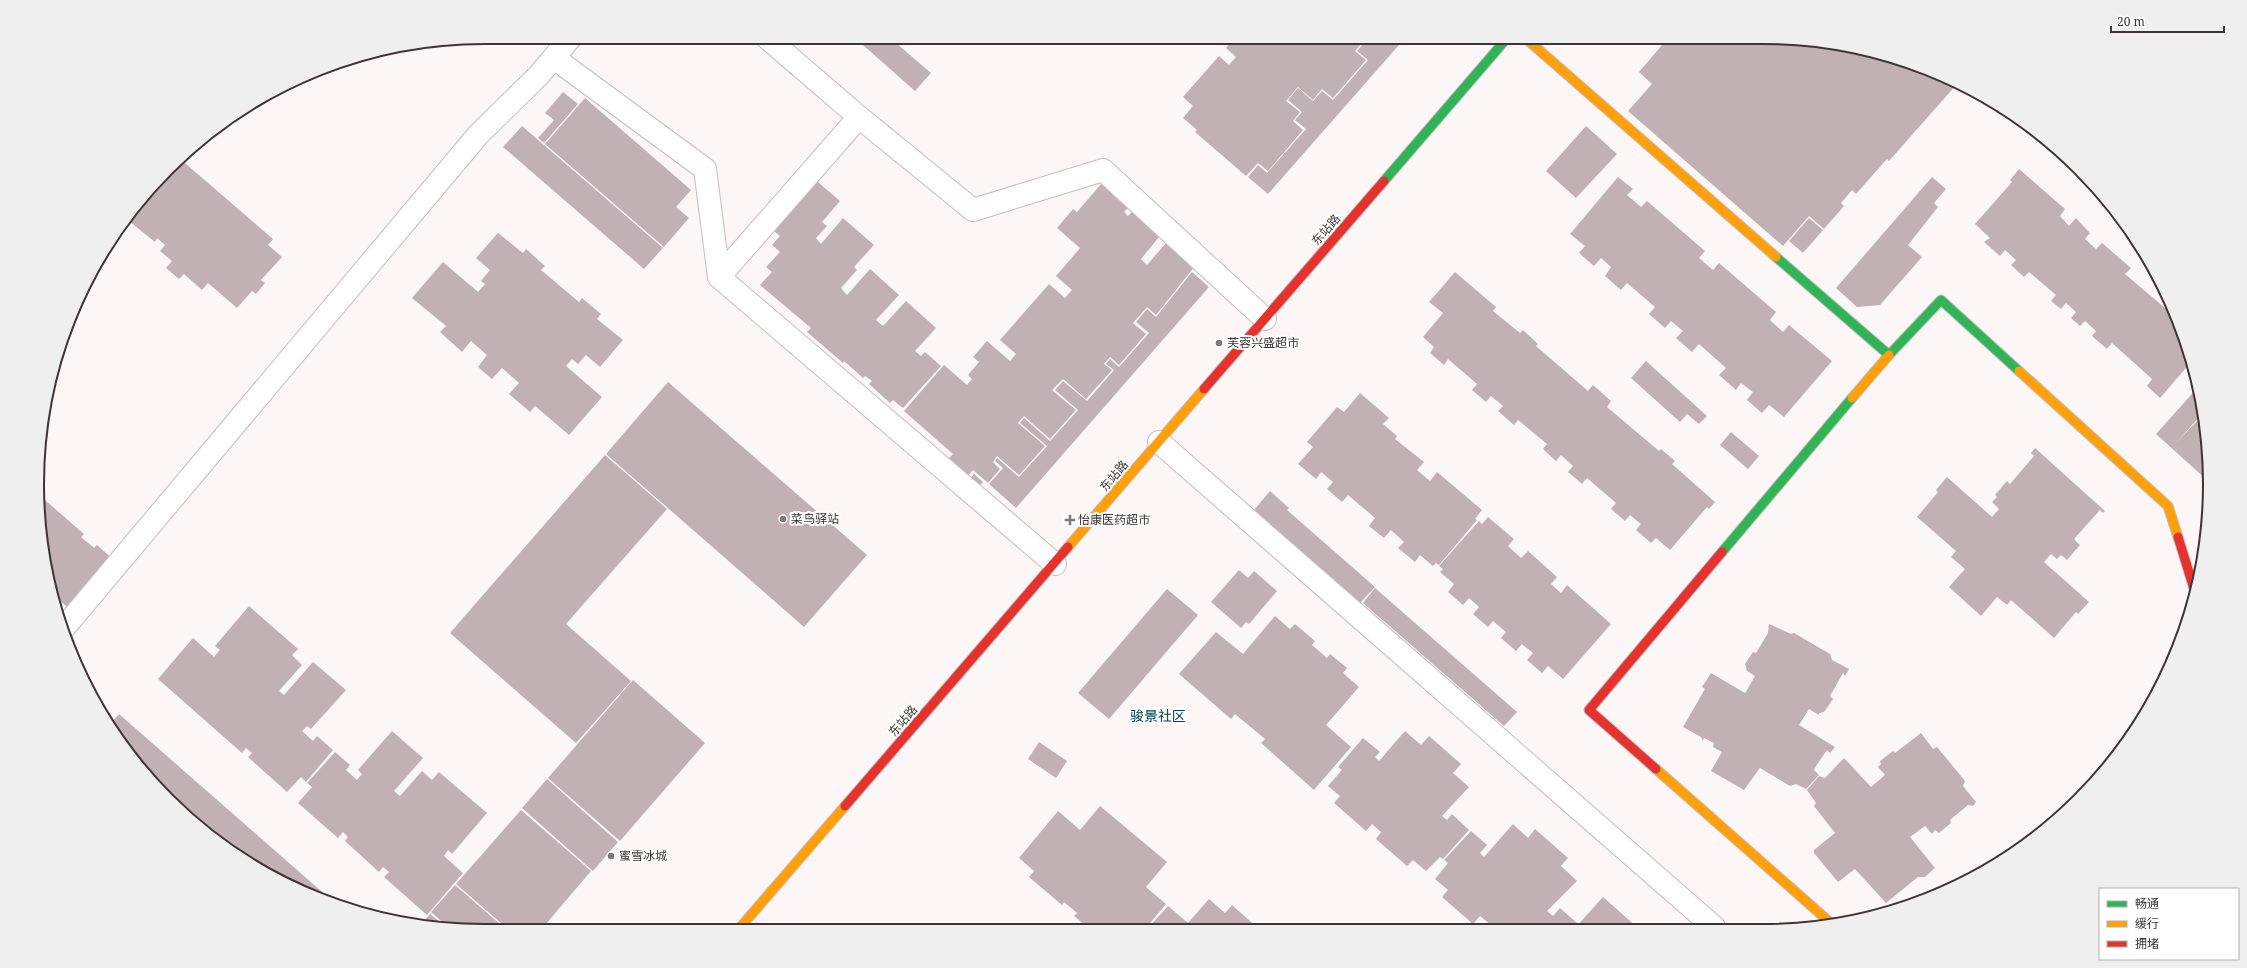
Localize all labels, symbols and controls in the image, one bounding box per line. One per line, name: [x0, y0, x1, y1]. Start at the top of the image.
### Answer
scale bar: [2111, 8, 2224, 34]
text: 20 m: [2117, 13, 2145, 30]
street label: 东站路: [1307, 211, 1344, 249]
place label: 芙蓉兴盛超市: [1227, 334, 1299, 351]
marker: 芙蓉兴盛超市: [1214, 338, 1224, 348]
street label: 东站路: [1096, 456, 1132, 495]
place label: 菜鸟驿站: [791, 510, 839, 527]
place label: 怡康医药超市: [1078, 511, 1150, 528]
marker: 菜鸟驿站: [778, 514, 788, 524]
marker: 怡康医药超市: [1065, 515, 1075, 525]
street label: 东站路: [884, 702, 921, 740]
district label: 骏景社区: [1130, 706, 1186, 725]
place label: 蜜雪冰城: [619, 847, 667, 864]
marker: 蜜雪冰城: [606, 851, 616, 861]
legend: [2099, 888, 2239, 960]
text: 畅通: [2135, 895, 2159, 912]
text: 缓行: [2135, 915, 2159, 932]
text: 拥堵: [2135, 935, 2159, 952]

